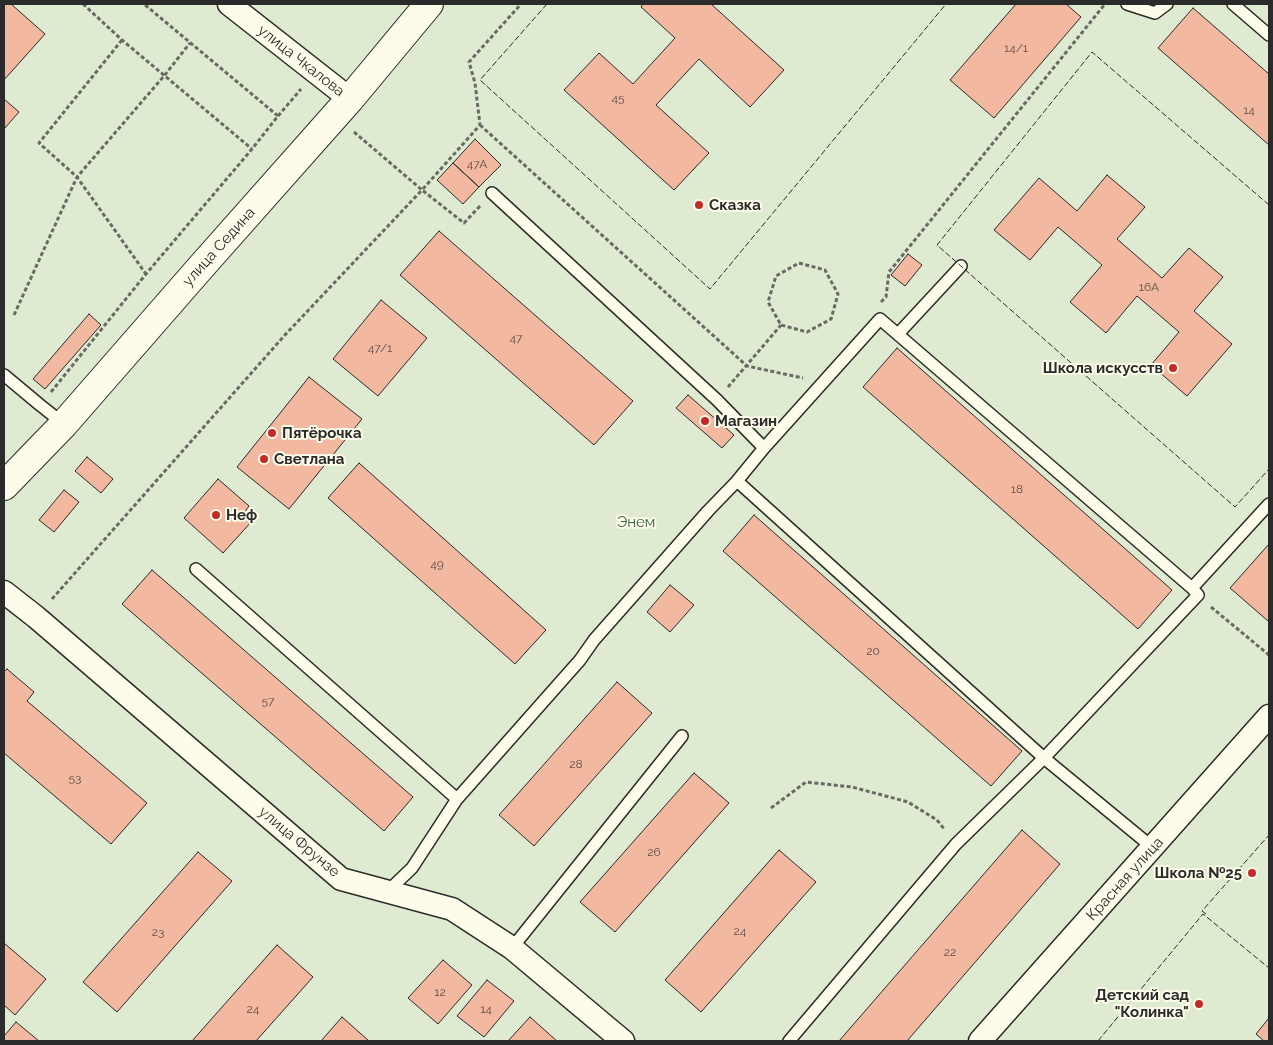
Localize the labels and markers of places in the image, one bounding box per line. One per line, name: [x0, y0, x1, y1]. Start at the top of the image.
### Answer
place label: Сказка: [709, 196, 761, 214]
marker: Сказка: [693, 199, 705, 211]
place label: Школа искусств: [1043, 359, 1163, 377]
marker: Школа искусств: [1167, 362, 1179, 374]
place label: Магазин: [715, 412, 777, 430]
marker: Магазин: [699, 415, 711, 427]
place label: Пятёрочка: [282, 424, 362, 442]
marker: Пятёрочка: [266, 427, 278, 439]
place label: Светлана: [274, 450, 344, 468]
marker: Светлана: [258, 453, 270, 465]
place label: Неф: [226, 506, 257, 524]
marker: Неф: [210, 509, 222, 521]
place label: Школа №25: [1155, 864, 1242, 882]
marker: Школа №25: [1246, 867, 1258, 879]
place label: Детский сад "Колинка": [1095, 986, 1189, 1021]
marker: Детский сад "Колинка": [1193, 998, 1205, 1010]

